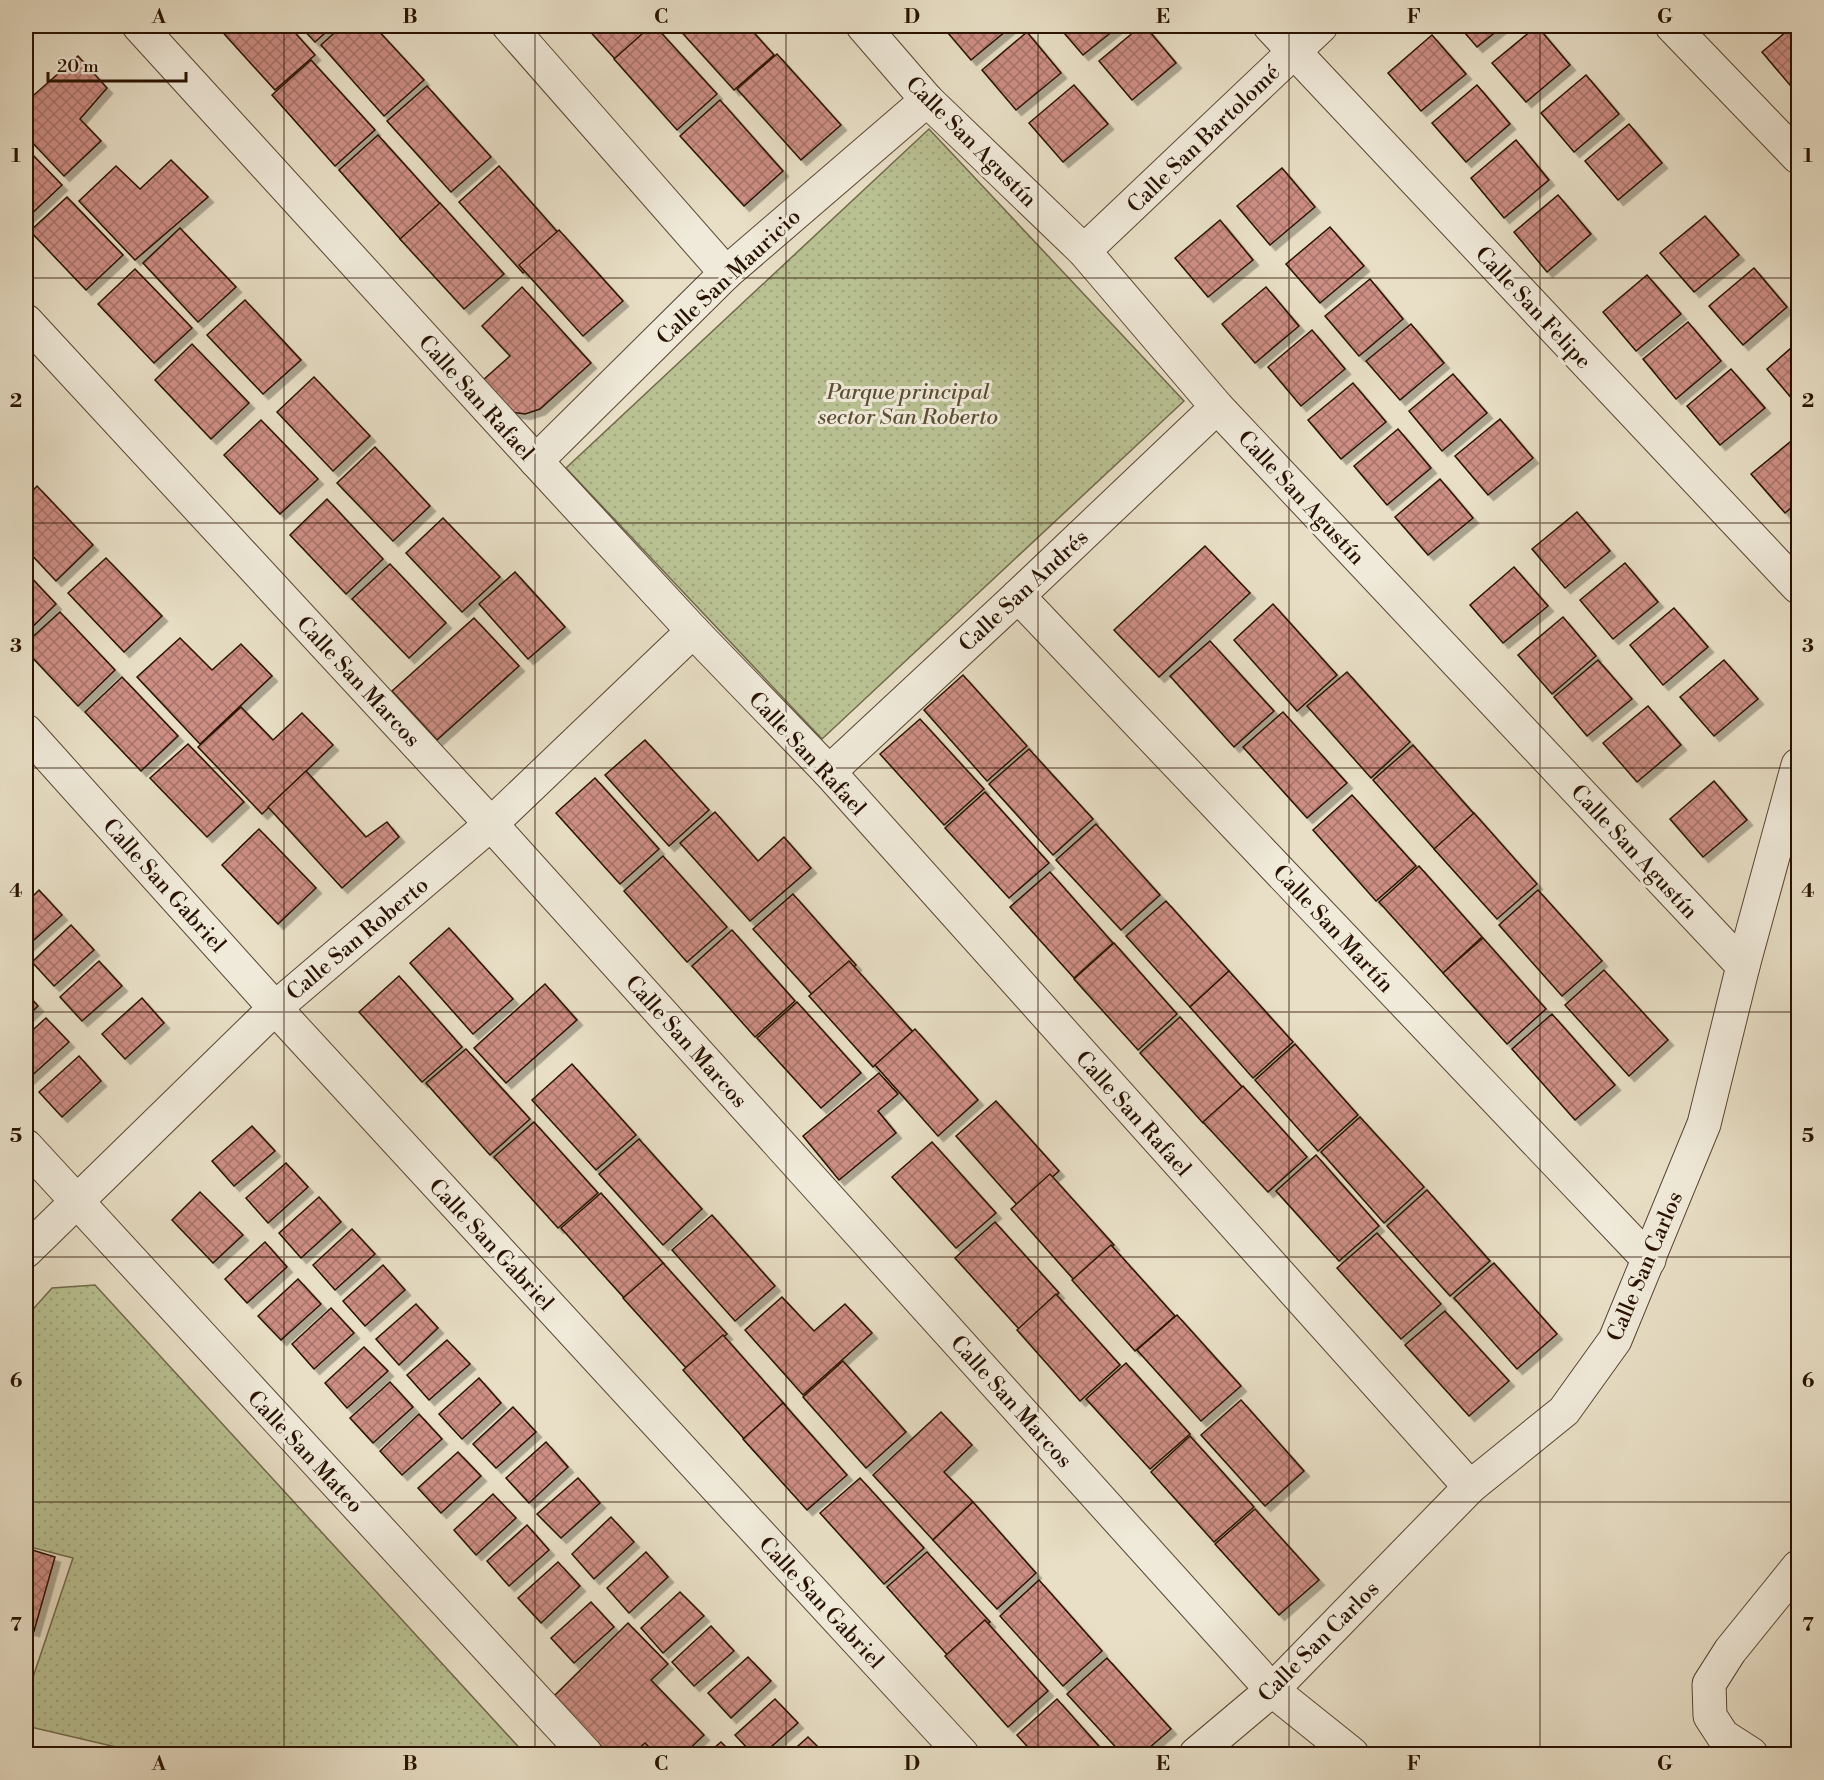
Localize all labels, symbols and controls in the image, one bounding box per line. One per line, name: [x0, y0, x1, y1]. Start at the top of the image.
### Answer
text: A: [151, 5, 167, 30]
text: B: [402, 5, 418, 30]
text: C: [654, 5, 668, 30]
text: D: [904, 5, 920, 30]
text: E: [1156, 5, 1170, 30]
text: F: [1407, 5, 1421, 30]
text: G: [1657, 5, 1673, 30]
scale bar: [48, 45, 186, 83]
text: 20 m: [57, 55, 99, 78]
street label: Calle San Bartolomé: [1122, 59, 1286, 219]
street label: Calle San Agustín: [900, 71, 1042, 213]
text: 1: [11, 144, 21, 169]
text: 1: [1803, 144, 1813, 169]
street label: Calle San Mauricio: [651, 203, 807, 351]
street label: Calle San Felipe: [1469, 241, 1597, 375]
street label: Calle San Rafael: [412, 330, 540, 467]
park label: Parque principal sector San Roberto: [817, 379, 998, 431]
text: 2: [10, 389, 22, 414]
text: 2: [1802, 389, 1814, 414]
street label: Calle San Agustín: [1232, 425, 1370, 571]
street label: Calle San Andrés: [954, 524, 1094, 658]
street label: Calle San Marcos: [290, 611, 425, 753]
text: 3: [10, 634, 22, 659]
text: 3: [1802, 634, 1814, 659]
street label: Calle San Rafael: [743, 686, 872, 822]
street label: Calle San Agustín: [1565, 779, 1703, 925]
street label: Calle San Gabriel: [97, 813, 231, 959]
street label: Calle San Martín: [1267, 859, 1399, 999]
street label: Calle San Roberto: [281, 872, 435, 1006]
text: 4: [9, 879, 23, 904]
text: 4: [1801, 879, 1815, 904]
street label: Calle San Marcos: [619, 970, 753, 1114]
street label: Calle San Rafael: [1069, 1046, 1197, 1183]
text: 5: [10, 1124, 22, 1149]
text: 5: [1802, 1124, 1814, 1149]
street label: Calle San Gabriel: [423, 1173, 559, 1317]
street label: Calle San Carlos: [1602, 1188, 1689, 1346]
street label: Calle San Marcos: [944, 1330, 1078, 1474]
text: 6: [10, 1369, 23, 1394]
text: 6: [1802, 1369, 1815, 1394]
street label: Calle San Mateo: [241, 1385, 369, 1519]
street label: Calle San Gabriel: [753, 1531, 889, 1675]
street label: Calle San Carlos: [1253, 1576, 1385, 1708]
text: 7: [10, 1613, 22, 1638]
text: 7: [1802, 1613, 1814, 1638]
text: A: [151, 1752, 167, 1777]
text: B: [402, 1752, 418, 1777]
text: C: [654, 1752, 668, 1777]
text: D: [904, 1752, 920, 1777]
text: E: [1156, 1752, 1170, 1777]
text: F: [1407, 1752, 1421, 1777]
text: G: [1657, 1752, 1673, 1777]

